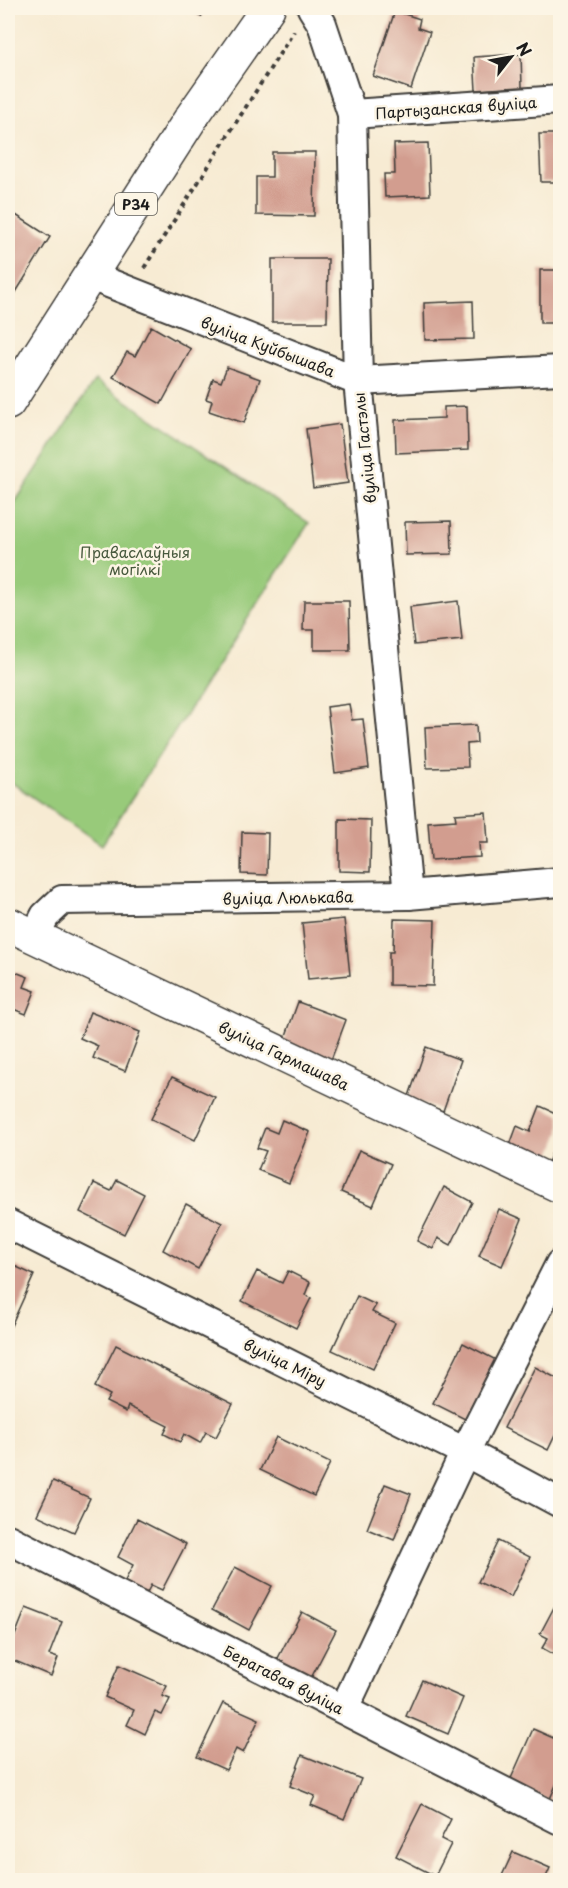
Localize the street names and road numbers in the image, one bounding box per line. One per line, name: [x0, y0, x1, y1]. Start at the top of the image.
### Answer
street label: Партызанская вуліца: [374, 90, 538, 124]
road number: Р34: [115, 193, 157, 215]
street label: вуліца Куйбышава: [198, 310, 339, 382]
street label: вуліца Гастэлы: [347, 391, 381, 505]
street label: вуліца Люлькава: [223, 884, 354, 910]
street label: вуліца Гармашава: [215, 1015, 354, 1096]
street label: вуліца Міру: [240, 1332, 330, 1392]
street label: Берагавая вуліца: [220, 1639, 349, 1720]

